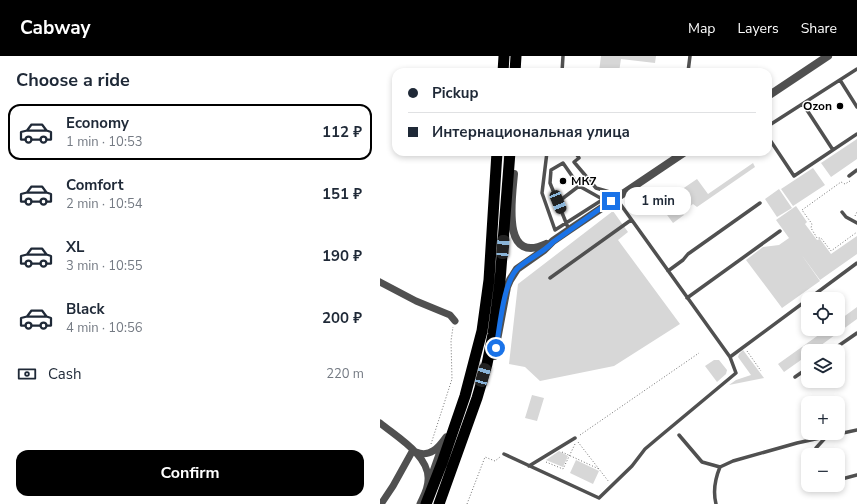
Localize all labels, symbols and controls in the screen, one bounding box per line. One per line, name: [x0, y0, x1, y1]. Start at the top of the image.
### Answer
text: Cabway: [20, 15, 90, 41]
text: Map: [688, 19, 715, 38]
text: Layers: [737, 19, 779, 38]
text: Share: [801, 19, 837, 38]
text: Choose a ride: [16, 68, 130, 92]
text: Pickup: [432, 83, 478, 103]
place label: Ozon: [803, 98, 832, 114]
marker: Ozon: [835, 101, 845, 111]
text: Economy: [66, 113, 129, 133]
icon: car: [18, 114, 54, 150]
text: 112 ₽: [322, 122, 362, 142]
text: Интернациональная улица: [432, 122, 630, 142]
text: 1 min · 10:53: [66, 133, 142, 151]
place label: МК7: [571, 173, 597, 189]
text: Comfort: [66, 175, 123, 195]
icon: car: [18, 176, 54, 212]
marker: МК7: [558, 176, 568, 186]
text: 151 ₽: [322, 184, 362, 204]
callout: 1 min: [625, 187, 691, 215]
car: [548, 189, 568, 215]
route end: [602, 192, 620, 210]
text: 1 min: [641, 192, 675, 210]
text: 2 min · 10:54: [66, 195, 142, 213]
car: [496, 235, 510, 259]
text: XL: [66, 237, 85, 257]
icon: car: [18, 238, 54, 274]
text: 190 ₽: [322, 246, 362, 266]
text: 3 min · 10:55: [66, 257, 142, 275]
map controls: [801, 292, 845, 492]
button: locate: [801, 292, 845, 336]
text: Black: [66, 299, 104, 319]
icon: car: [18, 300, 54, 336]
text: 200 ₽: [322, 308, 362, 328]
text: 4 min · 10:56: [66, 319, 142, 337]
route start: [487, 339, 505, 357]
button: layers: [801, 344, 845, 388]
car: [474, 362, 492, 388]
icon: cash: [16, 363, 38, 385]
text: Cash: [48, 364, 82, 384]
text: 220 m: [326, 365, 364, 383]
button: +: [801, 396, 845, 440]
button: −: [801, 448, 845, 492]
button: Confirm: [16, 450, 364, 496]

